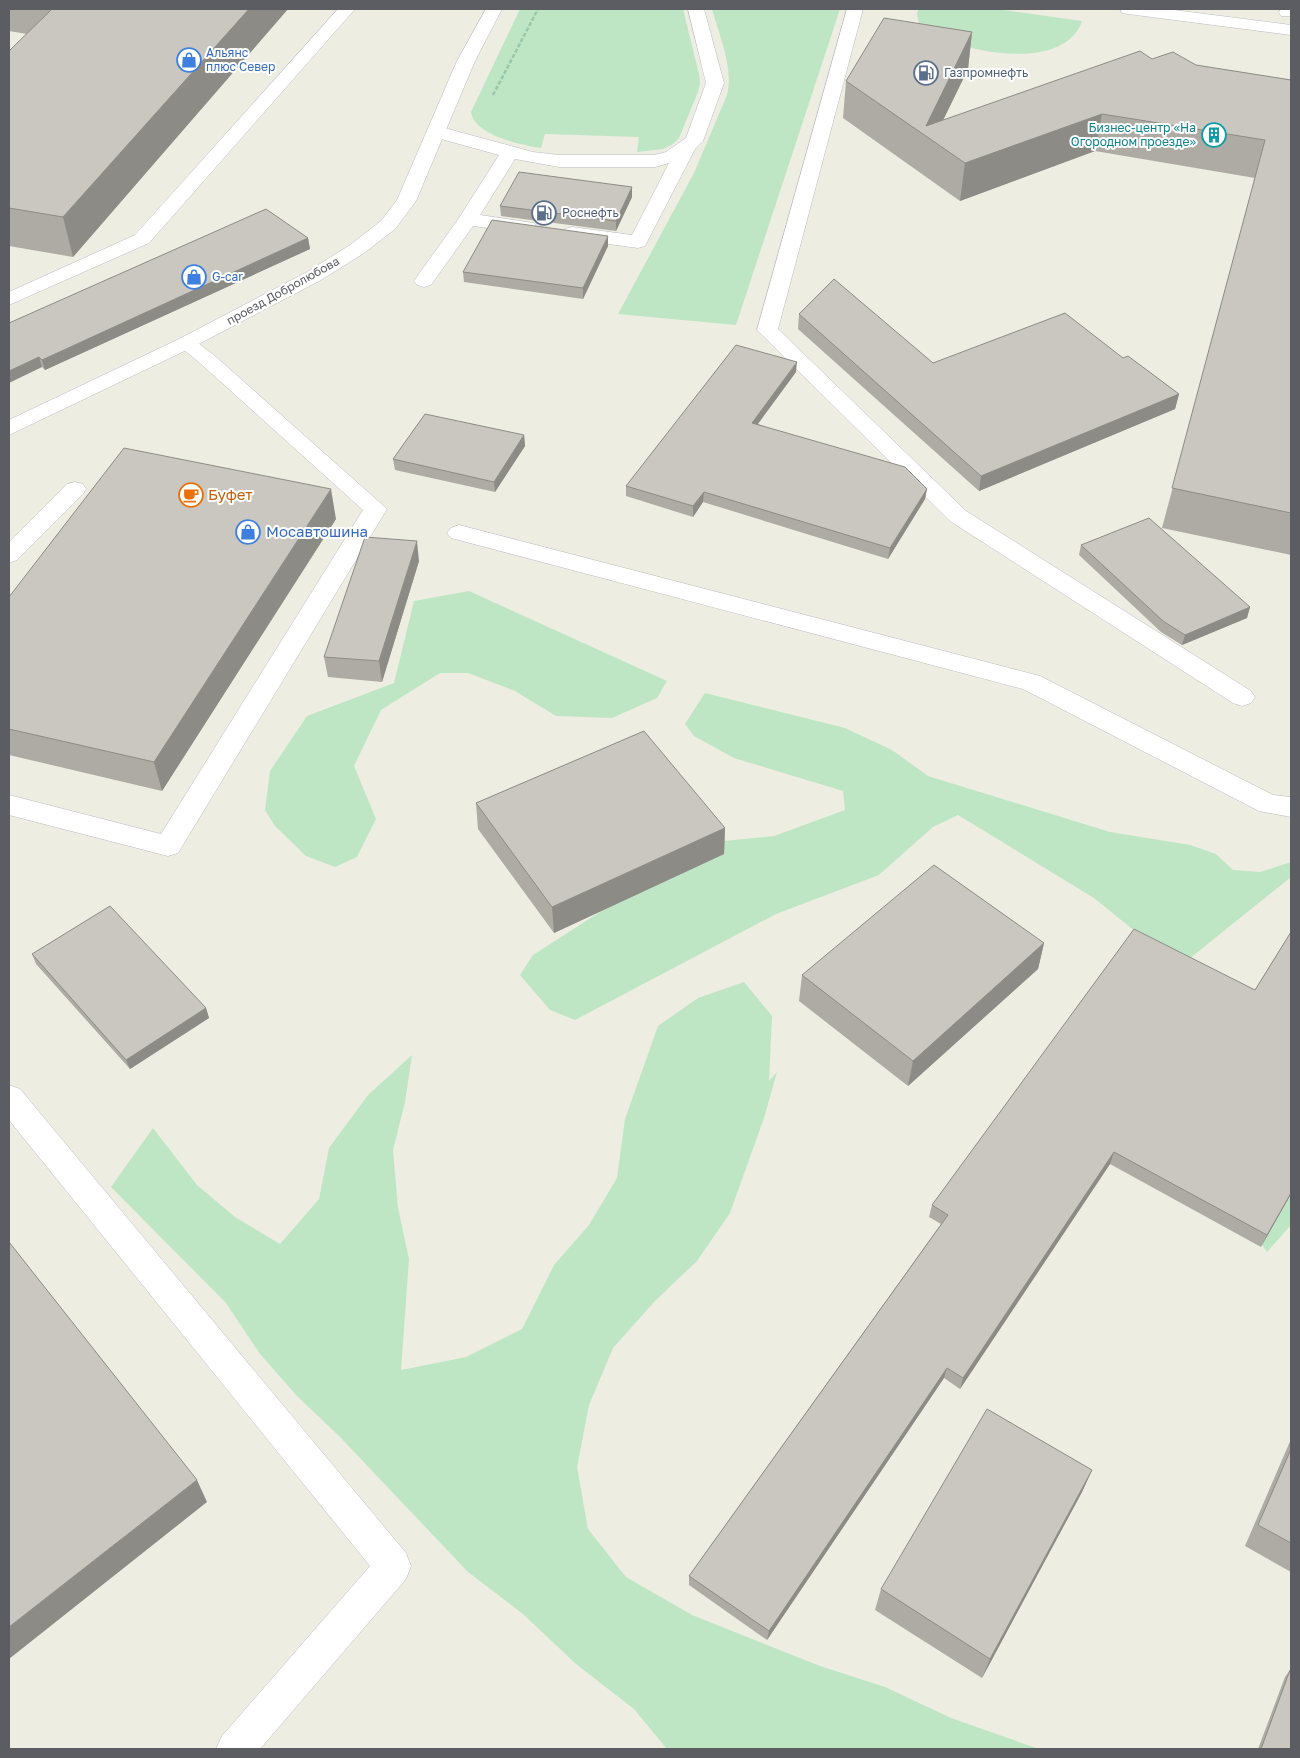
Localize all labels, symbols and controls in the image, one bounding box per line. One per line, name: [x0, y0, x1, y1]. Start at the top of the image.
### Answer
place label: Альянс плюс Север: [206, 45, 275, 74]
shop icon: Альянс плюс Север: [176, 47, 202, 73]
fuel station icon: Газпромнефть: [913, 60, 939, 86]
place label: Газпромнефть: [944, 65, 1028, 80]
place label: Бизнес-центр «На Огородном проезде»: [1071, 120, 1196, 149]
building icon: Бизнес-центр «На Огородном проезде»: [1201, 122, 1227, 148]
fuel station icon: Роснефть: [531, 200, 557, 226]
place label: Роснефть: [562, 205, 619, 220]
street label: проезд Добролюбова: [224, 253, 342, 328]
shop icon: G-car: [181, 264, 207, 290]
place label: G-car: [212, 269, 243, 284]
cafe icon: Буфет: [178, 482, 204, 508]
place label: Буфет: [208, 485, 253, 503]
shop icon: Мосавтошина: [235, 519, 261, 545]
place label: Мосавтошина: [266, 522, 368, 540]

